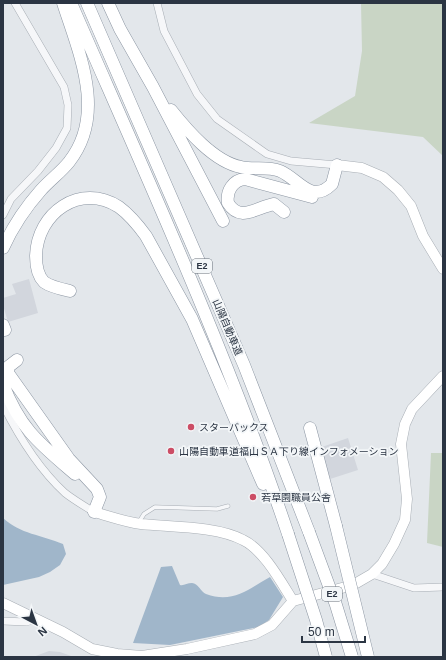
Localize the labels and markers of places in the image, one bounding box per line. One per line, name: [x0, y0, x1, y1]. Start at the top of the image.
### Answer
marker: スターバックス: [186, 422, 196, 432]
place label: スターバックス: [199, 422, 269, 433]
marker: 山陽自動車道福山ＳＡ下り線インフォメーション: [166, 446, 176, 456]
place label: 山陽自動車道福山ＳＡ下り線インフォメーション: [179, 446, 399, 457]
marker: 若草園職員公舎: [248, 492, 258, 502]
place label: 若草園職員公舎: [261, 492, 331, 503]

